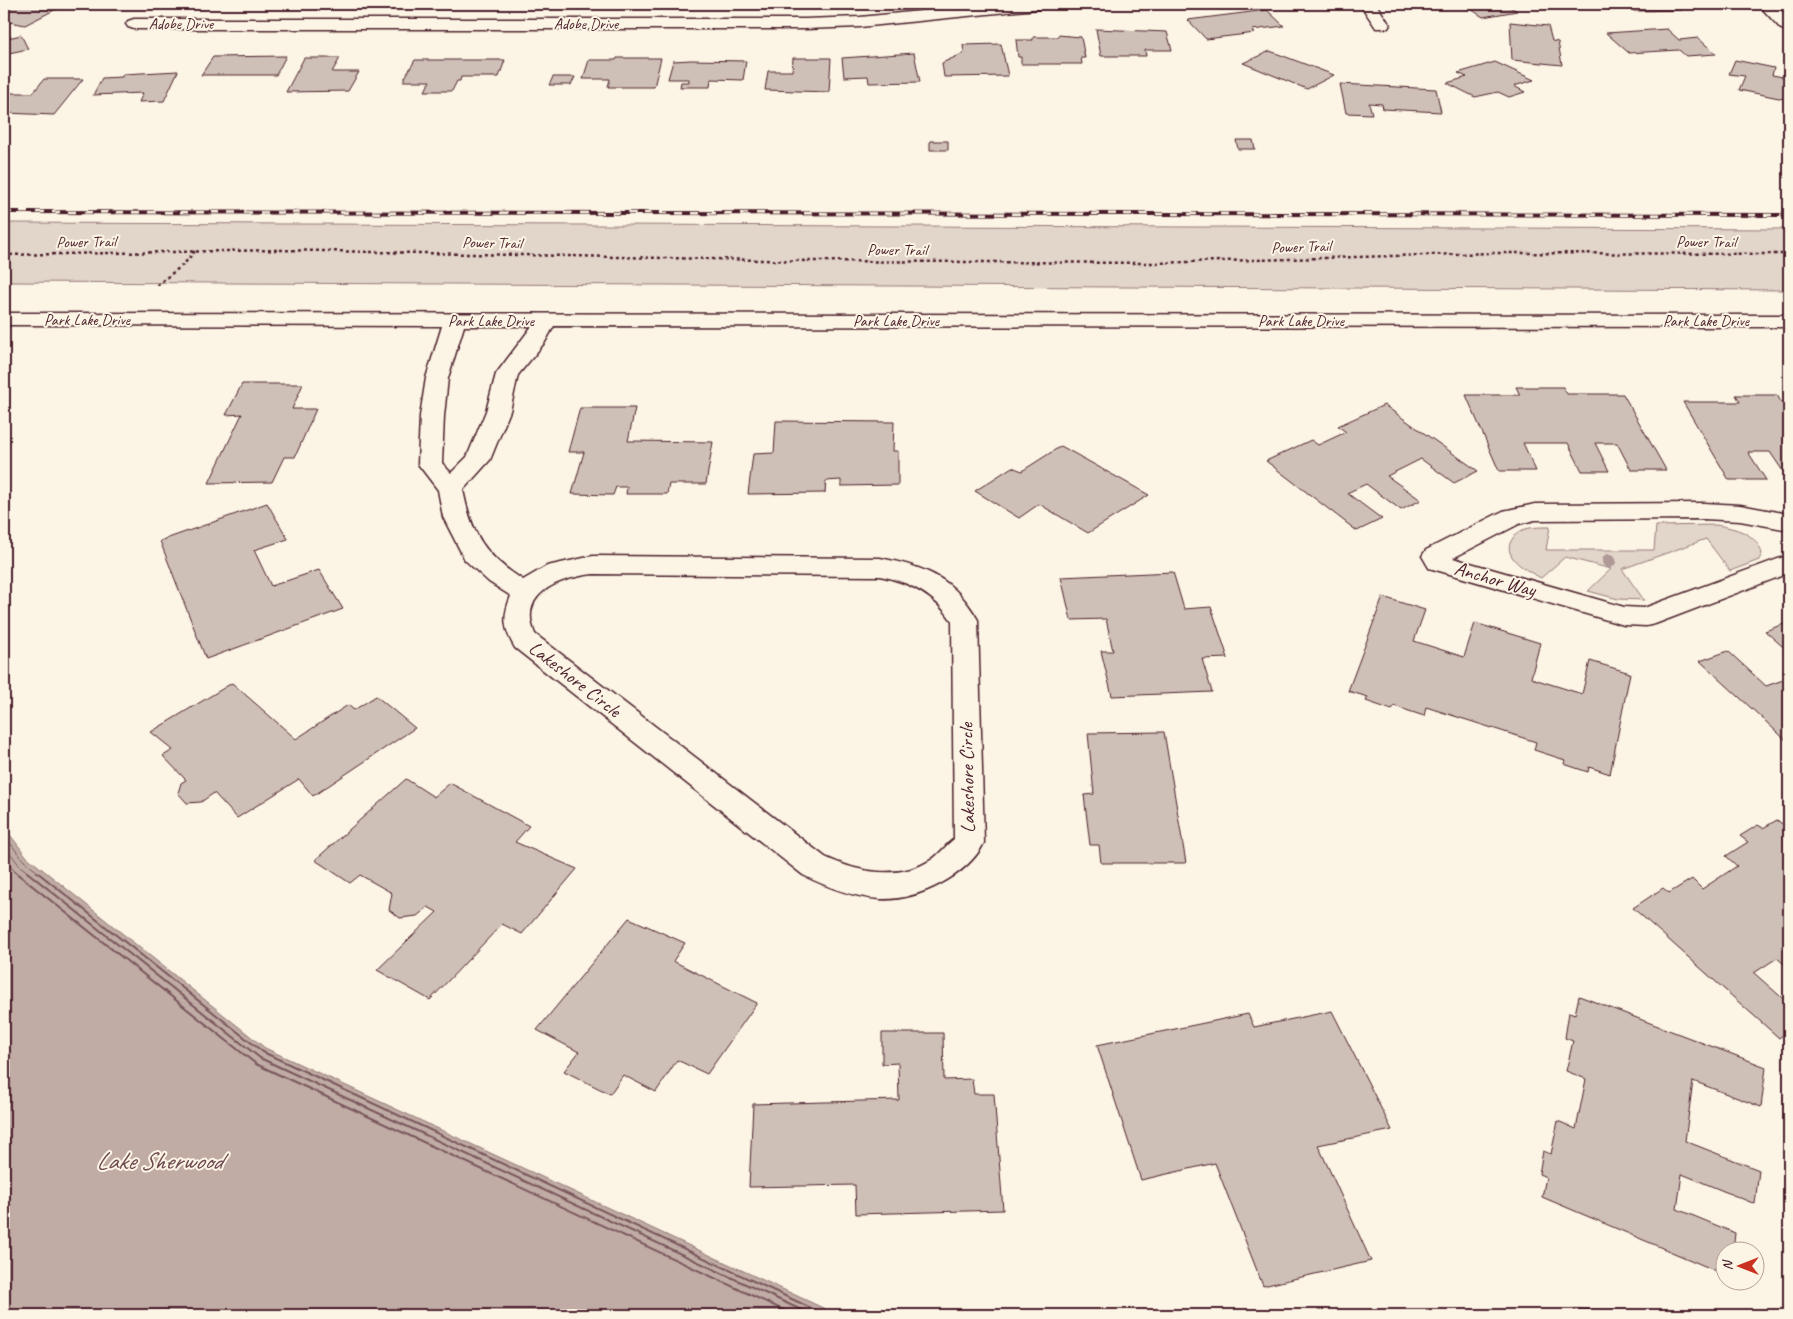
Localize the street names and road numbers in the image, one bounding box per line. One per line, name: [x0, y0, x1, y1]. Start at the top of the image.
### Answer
street label: Adobe Drive: [149, 14, 215, 34]
street label: Adobe Drive: [554, 14, 620, 34]
street label: Power Trail: [56, 231, 119, 253]
street label: Power Trail: [462, 232, 525, 254]
street label: Power Trail: [1676, 232, 1739, 252]
street label: Power Trail: [1271, 236, 1335, 258]
street label: Power Trail: [867, 240, 930, 260]
street label: Park Lake Drive: [44, 310, 132, 330]
street label: Park Lake Drive: [448, 311, 536, 331]
street label: Park Lake Drive: [853, 311, 941, 331]
street label: Park Lake Drive: [1258, 311, 1346, 331]
street label: Park Lake Drive: [1663, 311, 1751, 331]
street label: Anchor Way: [1452, 556, 1540, 603]
street label: Lakeshore Circle: [524, 635, 627, 724]
street label: Lakeshore Circle: [954, 721, 980, 833]

